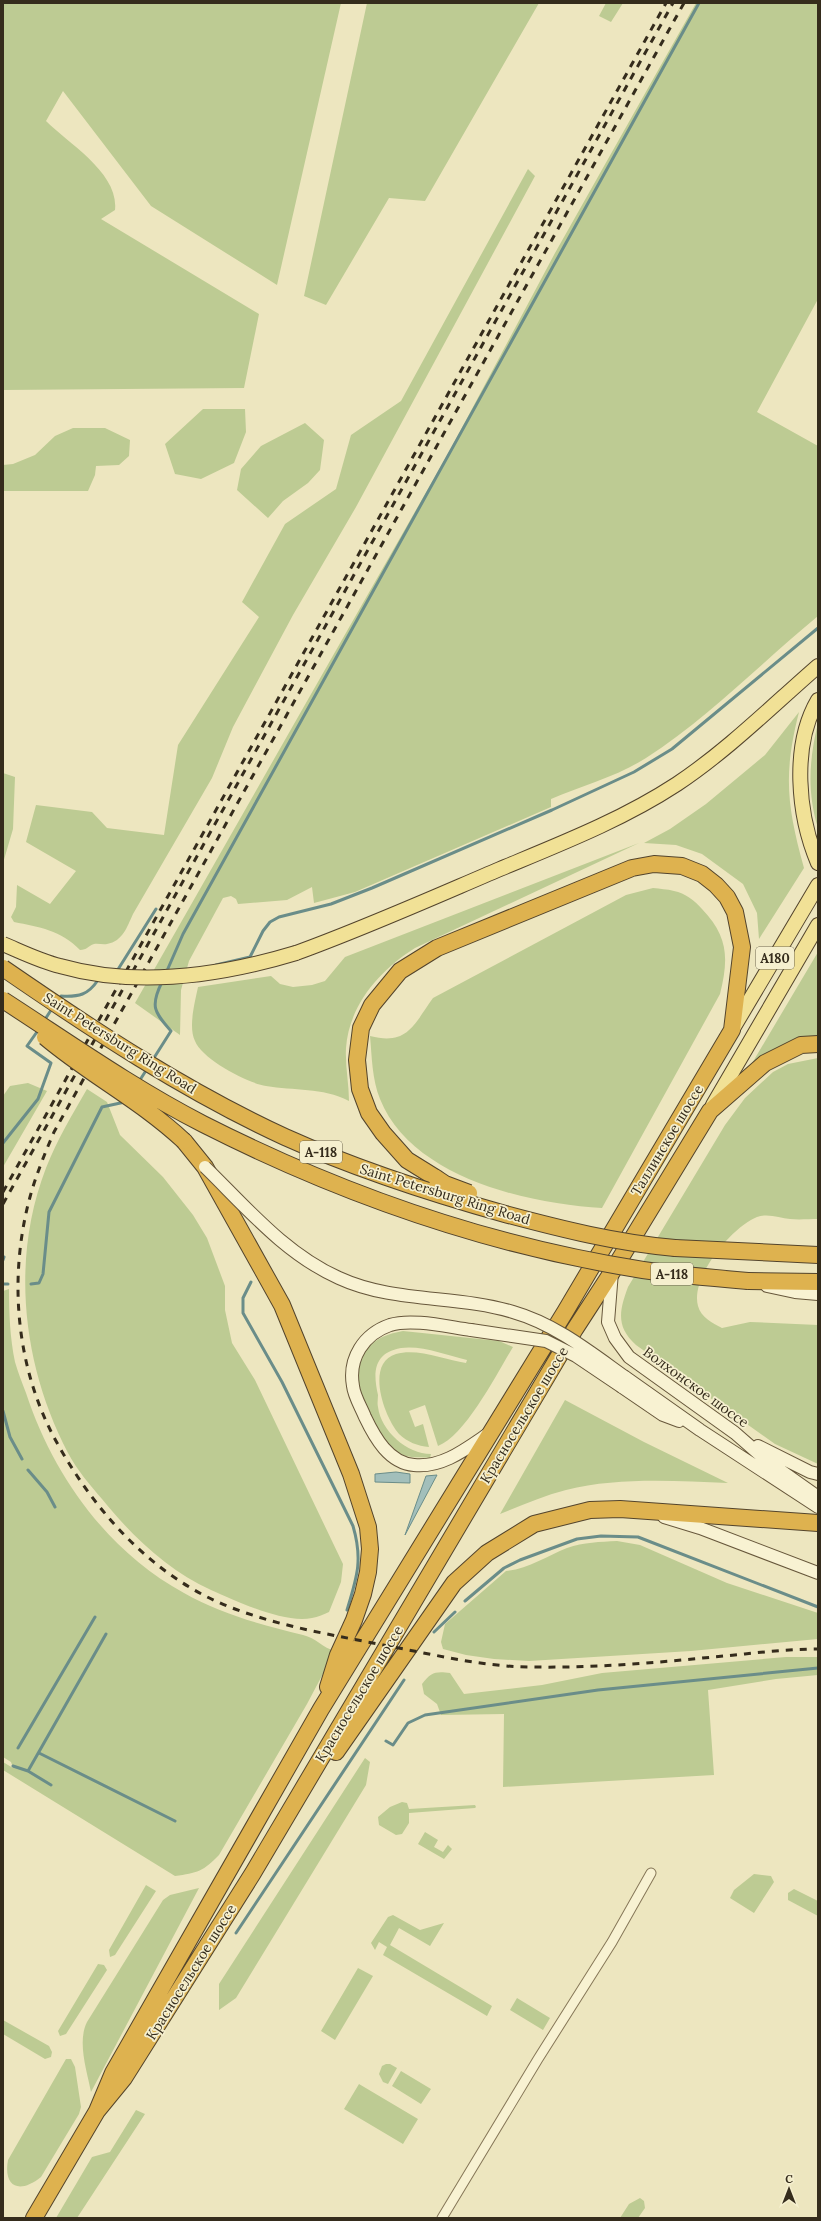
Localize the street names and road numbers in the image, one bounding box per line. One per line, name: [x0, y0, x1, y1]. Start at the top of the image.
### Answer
road number: A180: [756, 947, 794, 969]
street label: Saint Petersburg Ring Road: [40, 988, 200, 1098]
street label: Таллинское шоссе: [627, 1081, 707, 1199]
road number: А-118: [300, 1141, 342, 1163]
street label: Saint Petersburg Ring Road: [358, 1160, 532, 1228]
road number: А-118: [651, 1263, 693, 1285]
street label: Красносельское шоссе: [476, 1343, 572, 1487]
street label: Волхонское шоссе: [640, 1343, 753, 1432]
street label: Красносельское шоссе: [311, 1622, 407, 1766]
street label: Красносельское шоссе: [142, 1901, 240, 2043]

